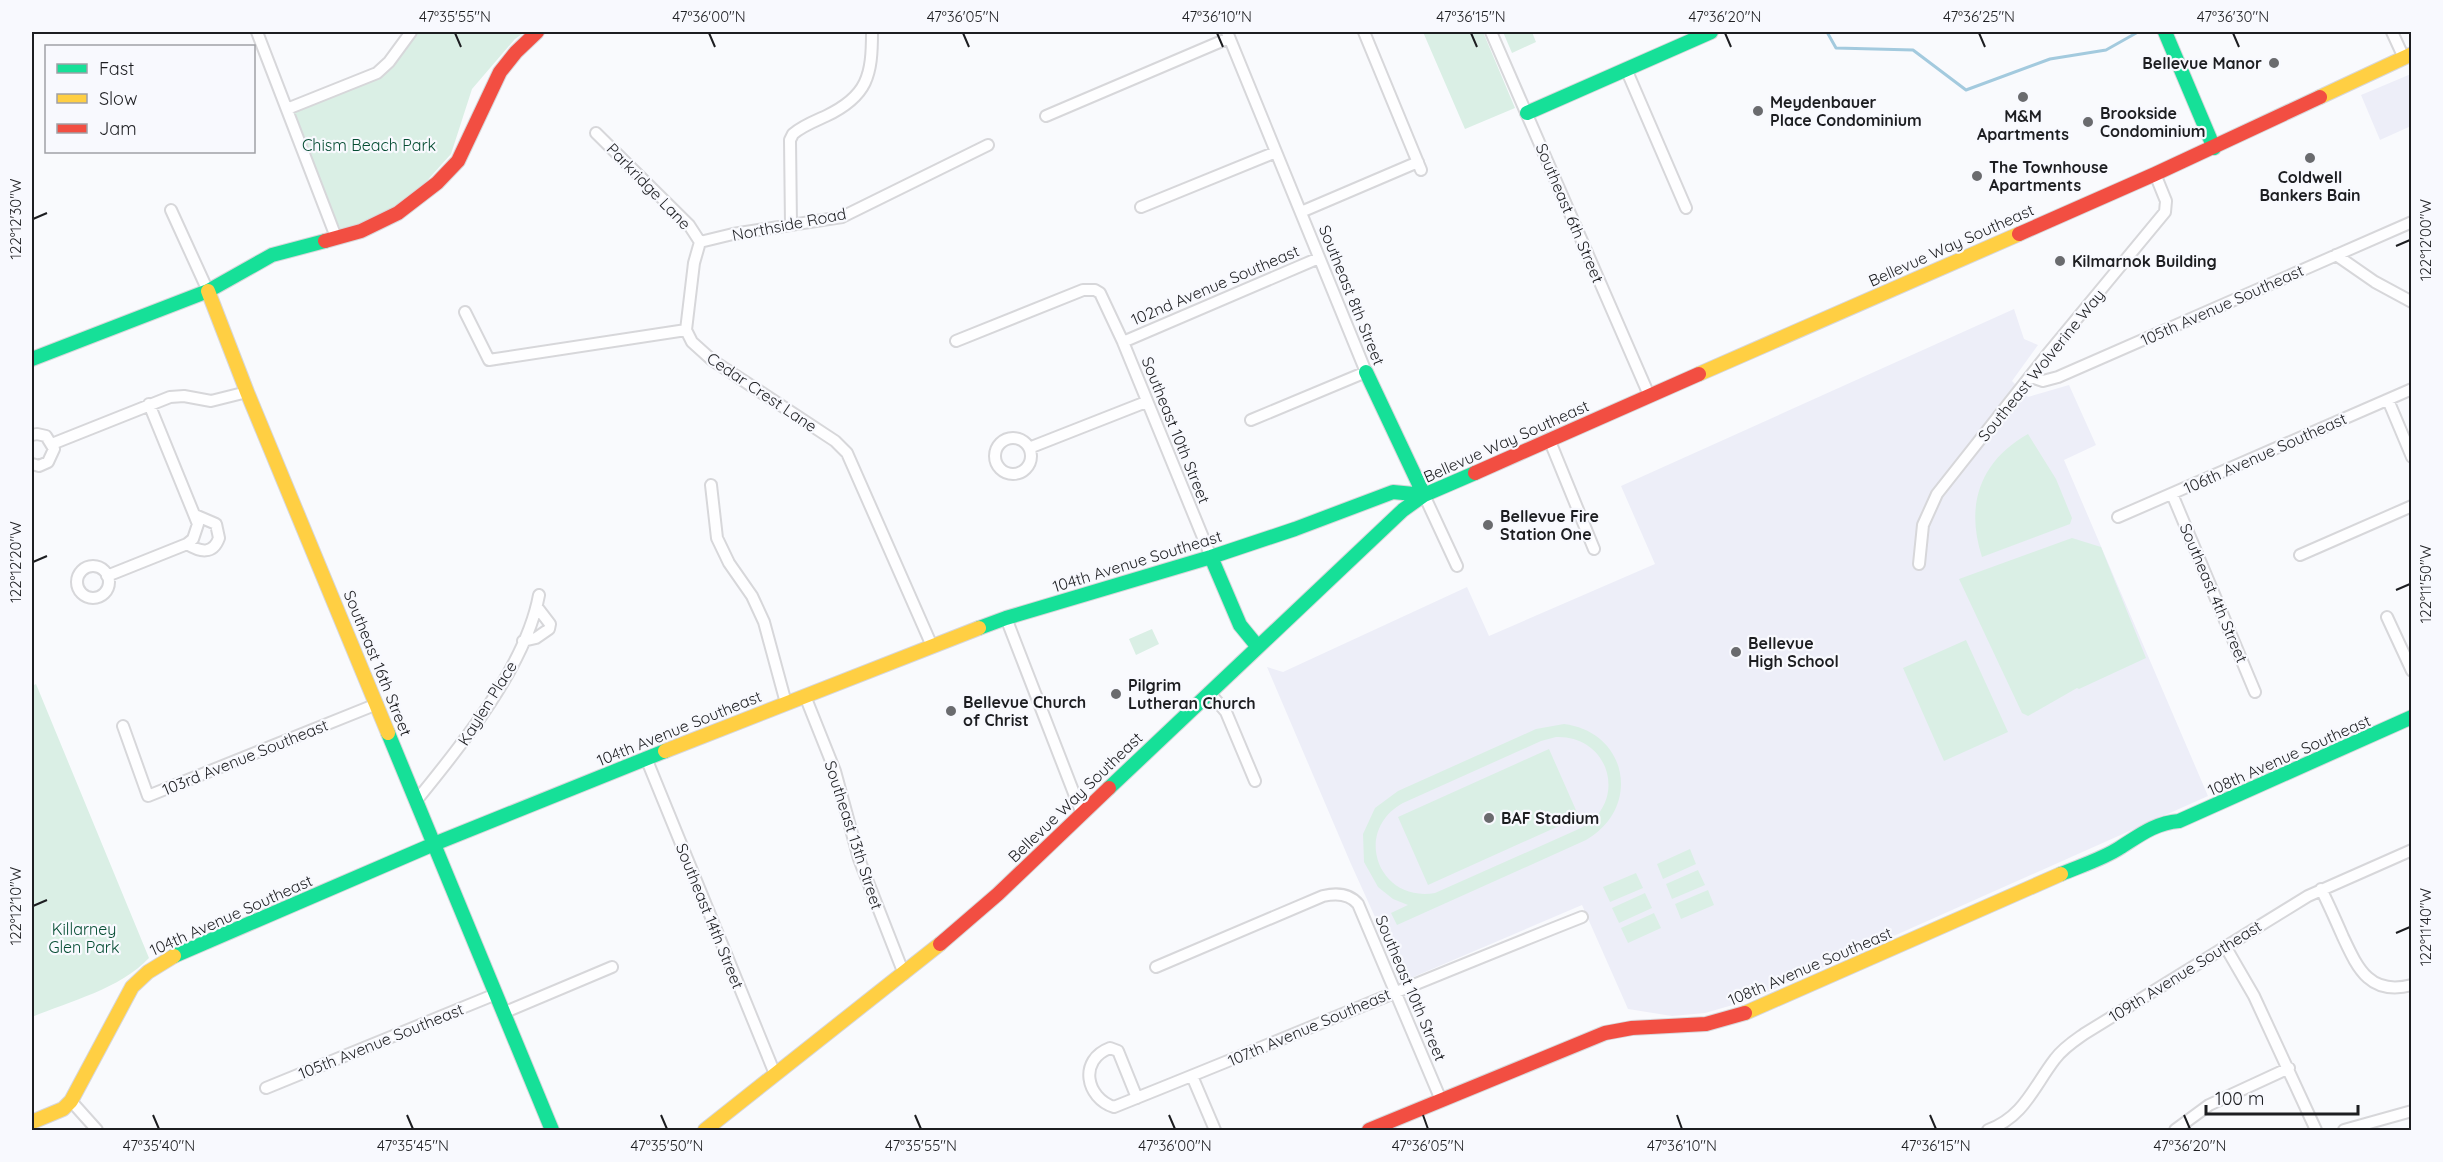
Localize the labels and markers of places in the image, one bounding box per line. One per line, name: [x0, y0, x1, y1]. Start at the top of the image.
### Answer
place label: Bellevue Manor: [2142, 53, 2262, 73]
marker: Bellevue Manor: [2267, 56, 2281, 70]
marker: M&M Apartments: [2016, 90, 2030, 104]
place label: Meydenbauer Place Condominium: [1770, 92, 1922, 130]
place label: Brookside Condominium: [2100, 103, 2206, 141]
marker: Meydenbauer Place Condominium: [1751, 104, 1765, 118]
place label: M&M Apartments: [1977, 106, 2069, 144]
marker: Brookside Condominium: [2081, 115, 2095, 129]
marker: Coldwell Bankers Bain: [2303, 151, 2317, 165]
place label: The Townhouse Apartments: [1989, 157, 2108, 195]
place label: Coldwell Bankers Bain: [2259, 167, 2361, 205]
marker: The Townhouse Apartments: [1970, 169, 1984, 183]
place label: Kilmarnok Building: [2072, 251, 2217, 271]
marker: Kilmarnok Building: [2053, 254, 2067, 268]
place label: Bellevue Fire Station One: [1500, 506, 1599, 544]
marker: Bellevue Fire Station One: [1481, 518, 1495, 532]
place label: Bellevue High School: [1748, 633, 1839, 671]
marker: Bellevue High School: [1729, 645, 1743, 659]
place label: Pilgrim Lutheran Church: [1128, 675, 1256, 713]
marker: Pilgrim Lutheran Church: [1109, 687, 1123, 701]
place label: Bellevue Church of Christ: [963, 692, 1086, 730]
marker: Bellevue Church of Christ: [944, 704, 958, 718]
place label: BAF Stadium: [1501, 808, 1599, 828]
marker: BAF Stadium: [1482, 811, 1496, 825]

